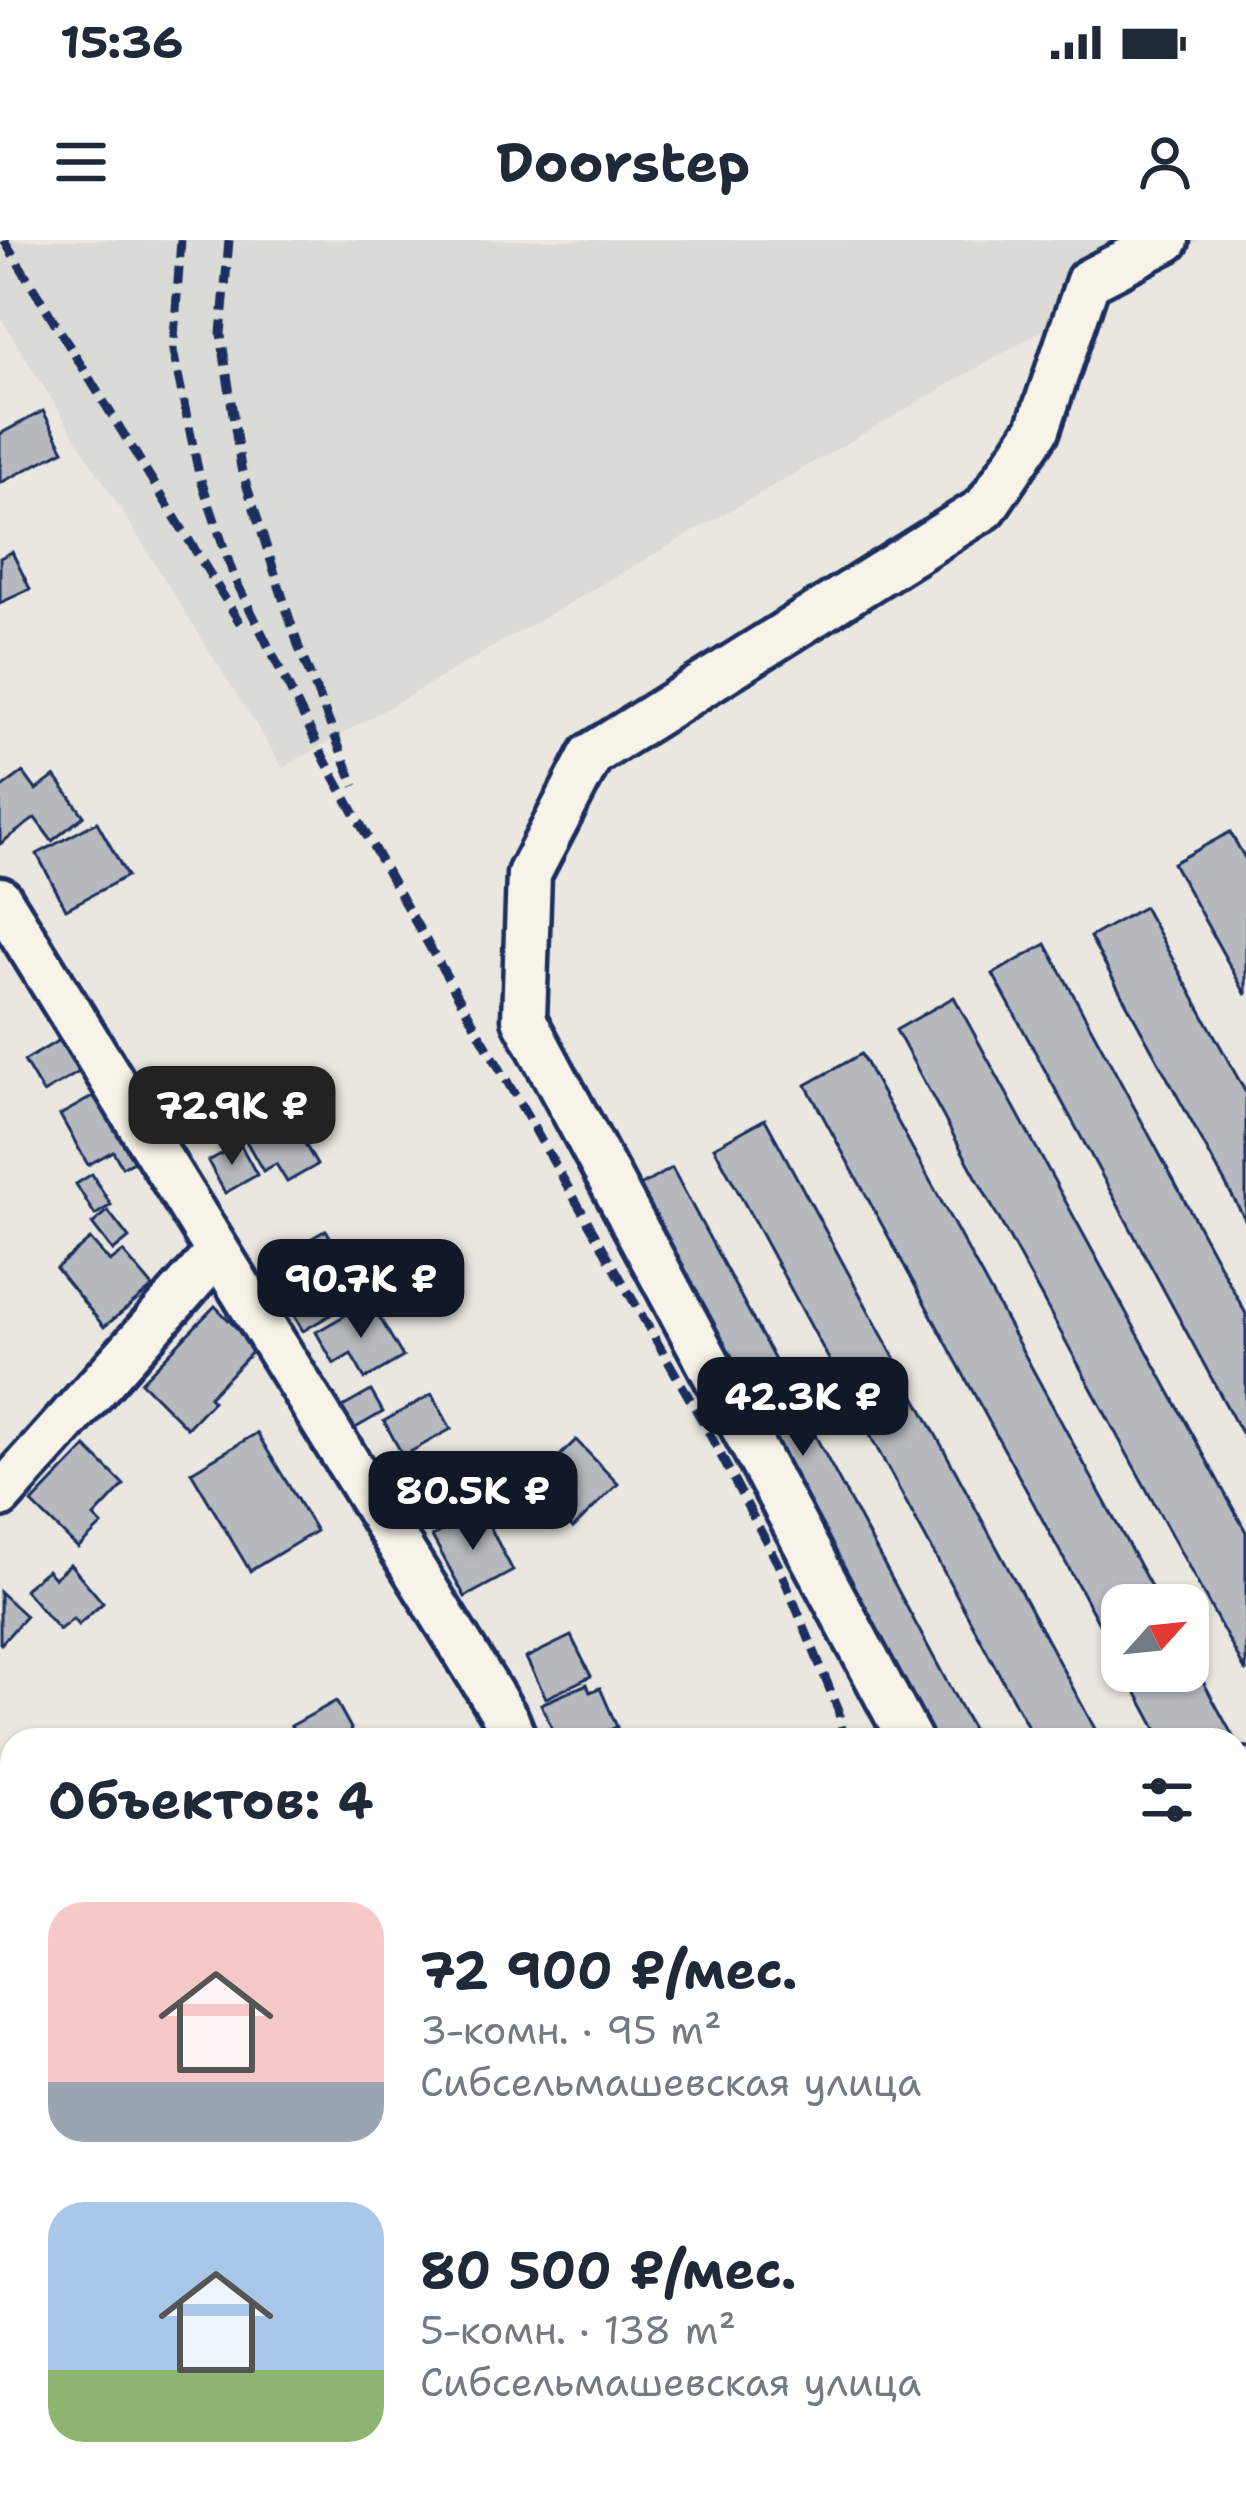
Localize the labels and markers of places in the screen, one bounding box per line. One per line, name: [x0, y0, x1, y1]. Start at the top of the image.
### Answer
pin: 72.9K ₽: [121, 1066, 343, 1168]
pin: 90.7K ₽: [250, 1239, 472, 1341]
pin: 42.3K ₽: [692, 1357, 914, 1459]
pin: 80.5K ₽: [362, 1451, 584, 1553]

